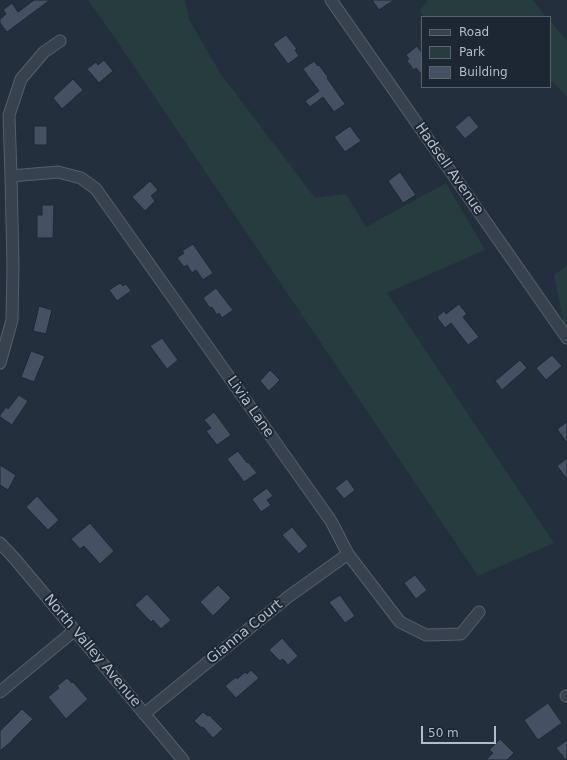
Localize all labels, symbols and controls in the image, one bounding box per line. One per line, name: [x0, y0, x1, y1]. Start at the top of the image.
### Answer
legend: [421, 16, 551, 88]
text: Road: [459, 25, 489, 39]
text: Park: [459, 45, 485, 59]
text: Building: [459, 65, 508, 79]
street label: Hadsell Avenue: [411, 120, 487, 218]
street label: Livia Lane: [223, 373, 277, 441]
street label: North Valley Avenue: [40, 591, 144, 711]
street label: Gianna Court: [204, 596, 286, 668]
scale bar: [423, 718, 498, 744]
text: 50 m: [428, 726, 459, 740]

